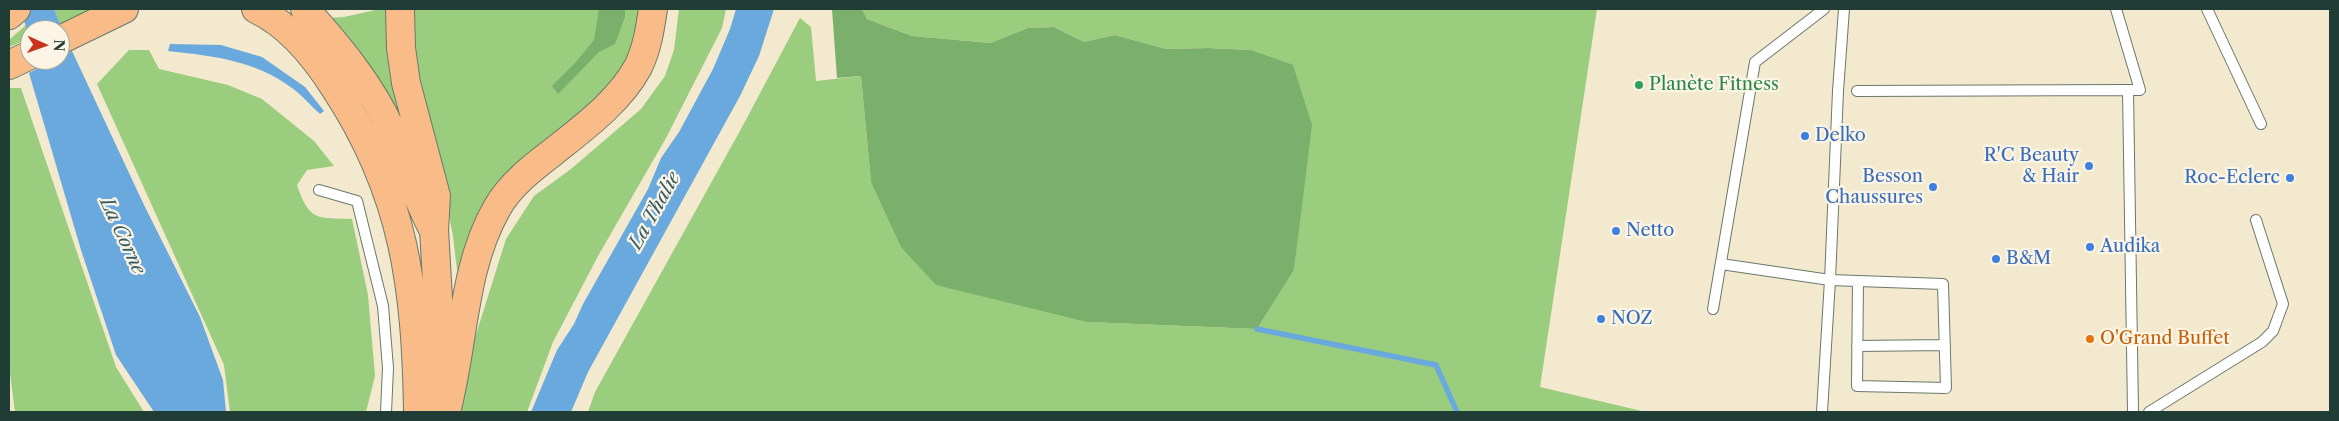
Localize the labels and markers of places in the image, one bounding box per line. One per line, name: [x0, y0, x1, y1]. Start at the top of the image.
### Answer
place label: Planète Fitness: [1649, 74, 1779, 96]
marker: Planète Fitness: [1633, 79, 1645, 91]
place label: Delko: [1815, 125, 1866, 147]
marker: Delko: [1799, 130, 1811, 142]
place label: R'C Beauty & Hair: [1984, 145, 2079, 188]
marker: R'C Beauty & Hair: [2083, 160, 2095, 172]
place label: Besson Chaussures: [1825, 166, 1923, 208]
place label: Roc-Eclerc: [2184, 167, 2280, 189]
marker: Roc-Eclerc: [2284, 172, 2296, 184]
marker: Besson Chaussures: [1927, 181, 1939, 193]
place label: Netto: [1626, 220, 1674, 242]
marker: Netto: [1610, 225, 1622, 237]
place label: Audika: [2100, 236, 2160, 258]
marker: Audika: [2084, 241, 2096, 253]
place label: B&M: [2006, 248, 2051, 270]
marker: B&M: [1990, 253, 2002, 265]
place label: NOZ: [1611, 308, 1653, 330]
marker: NOZ: [1595, 313, 1607, 325]
place label: O'Grand Buffet: [2100, 328, 2230, 350]
marker: O'Grand Buffet: [2084, 333, 2096, 345]

